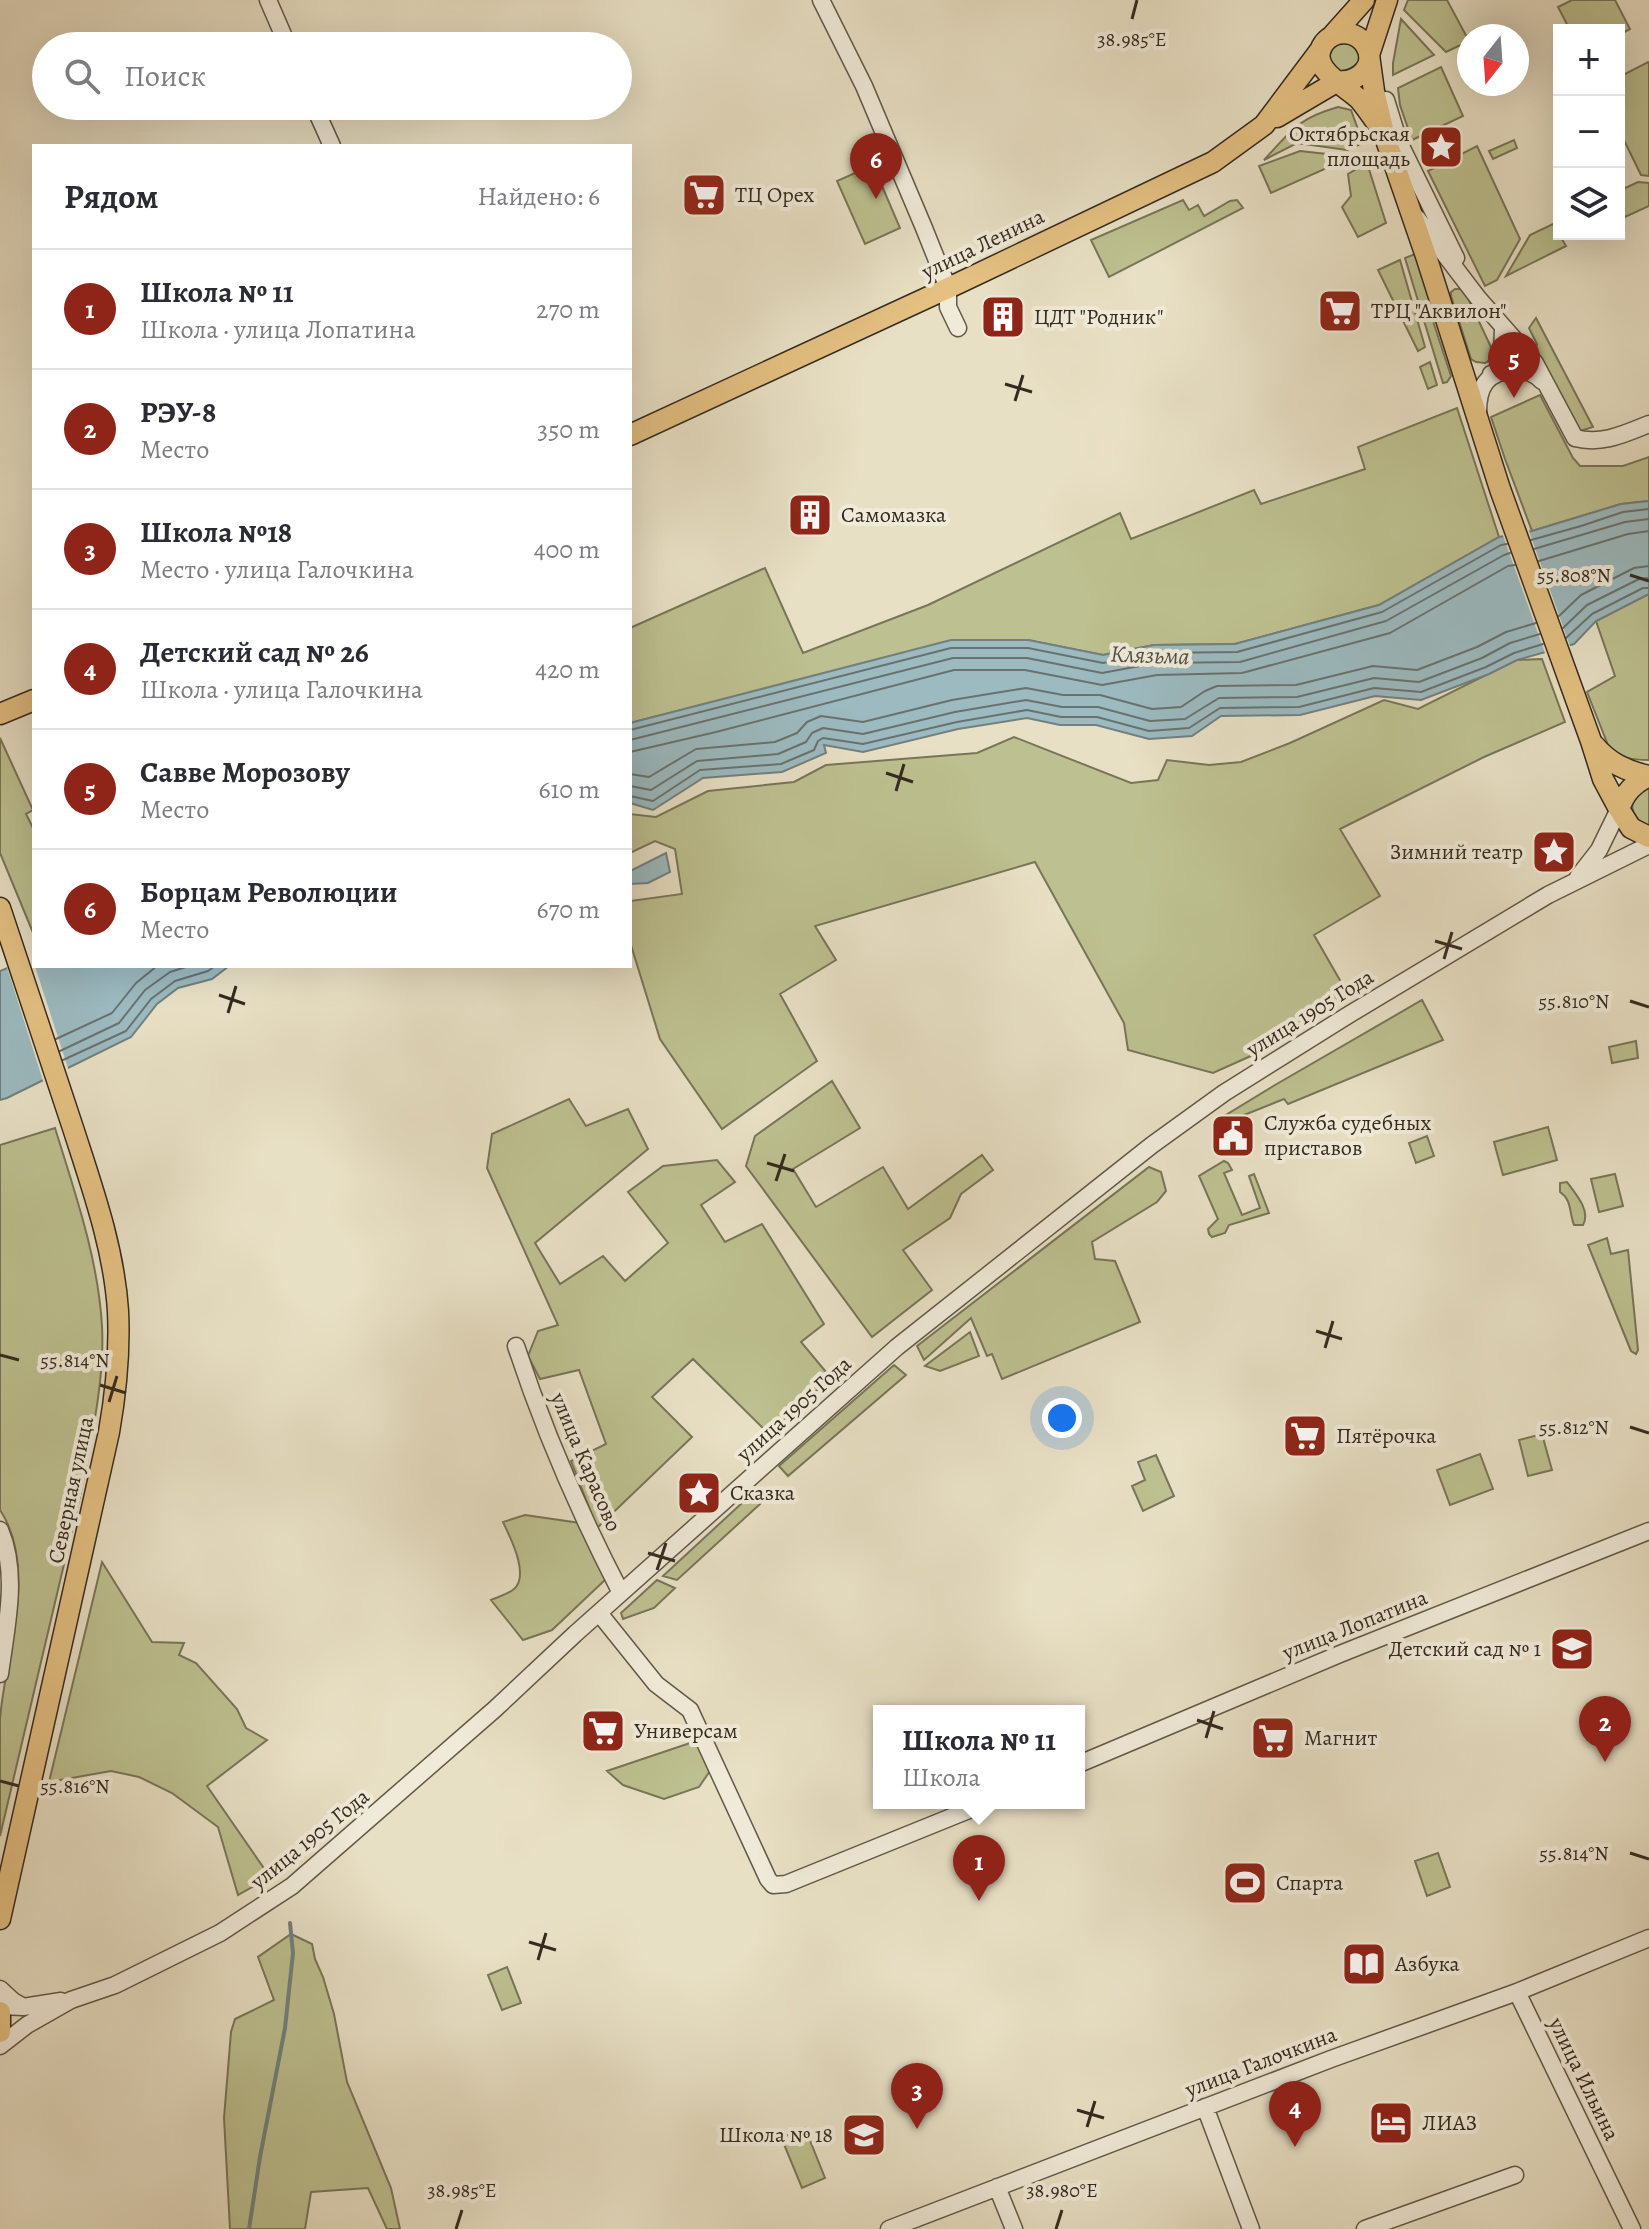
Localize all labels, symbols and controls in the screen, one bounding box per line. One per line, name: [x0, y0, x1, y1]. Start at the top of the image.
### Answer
north arrow: [1457, 24, 1529, 96]
map controls: [1553, 24, 1625, 240]
button: +: [1553, 24, 1625, 96]
text: 38.985°E: [1097, 26, 1167, 53]
search box: [32, 32, 632, 120]
icon: search: [60, 54, 104, 98]
text: Поиск: [124, 56, 206, 96]
button: −: [1553, 96, 1625, 168]
place label: Октябрьская площадь: [1289, 119, 1410, 174]
place icon: Октябрьская площадь: [1417, 123, 1465, 171]
pin: 6: [850, 133, 902, 199]
button: layers: [1553, 168, 1625, 240]
supermarket icon: ТЦ Орех: [680, 171, 728, 219]
text: Рядом: [64, 173, 158, 220]
text: Найдено: 6: [477, 179, 600, 214]
place label: ТЦ Орех: [735, 180, 814, 210]
street label: улица Ленина: [916, 201, 1050, 287]
text: Школа № 11: [140, 272, 294, 312]
supermarket icon: ТРЦ "Аквилон": [1316, 287, 1364, 335]
text: 1: [85, 292, 95, 327]
text: 270 m: [536, 292, 600, 327]
building icon: ЦДТ "Родник": [979, 293, 1027, 341]
place label: ТРЦ "Аквилон": [1371, 296, 1507, 326]
place label: ЦДТ "Родник": [1034, 302, 1164, 332]
text: Школа · улица Лопатина: [140, 312, 416, 347]
pin: 5: [1488, 332, 1540, 398]
text: РЭУ-8: [140, 392, 216, 432]
text: 2: [84, 412, 96, 447]
text: 350 m: [537, 412, 600, 447]
text: Место: [140, 432, 209, 467]
building icon: Самомазка: [786, 491, 834, 539]
place label: Самомазка: [841, 500, 947, 530]
text: Школа №18: [140, 512, 292, 552]
text: 3: [84, 532, 96, 567]
text: 400 m: [534, 532, 600, 567]
text: Место · улица Галочкина: [140, 552, 414, 587]
text: 55.808°N: [1537, 562, 1611, 589]
text: Детский сад № 26: [140, 632, 369, 672]
water label: Клязьма: [1110, 638, 1190, 672]
text: 4: [84, 652, 96, 687]
text: 420 m: [535, 652, 600, 687]
text: Школа · улица Галочкина: [140, 672, 423, 707]
text: Савве Морозову: [140, 752, 350, 792]
text: 5: [84, 772, 96, 807]
text: 610 m: [538, 772, 600, 807]
text: Место: [140, 792, 209, 827]
place icon: Зимний театр: [1530, 828, 1578, 876]
place label: Зимний театр: [1390, 837, 1523, 867]
text: Борцам Революции: [140, 872, 398, 912]
text: 6: [84, 892, 96, 927]
text: 670 m: [536, 892, 600, 927]
text: Место: [140, 912, 209, 947]
street label: улица 1905 Года: [1240, 961, 1380, 1065]
text: 55.810°N: [1539, 988, 1609, 1015]
place label: Служба судебных приставов: [1264, 1108, 1432, 1163]
public building icon: Служба судебных приставов: [1209, 1112, 1257, 1160]
text: 55.814°N: [40, 1347, 110, 1374]
street label: улица 1905 Года: [729, 1349, 859, 1469]
street label: улица Карасово: [543, 1387, 629, 1536]
your location: [1042, 1398, 1082, 1438]
supermarket icon: Пятёрочка: [1281, 1412, 1329, 1460]
street label: Северная улица: [41, 1413, 101, 1566]
text: 55.812°N: [1539, 1414, 1609, 1441]
place label: Пятёрочка: [1336, 1421, 1437, 1451]
place icon: Сказка: [675, 1469, 723, 1517]
place label: Сказка: [730, 1478, 796, 1508]
street label: улица Лопатина: [1277, 1582, 1433, 1668]
school or university icon: Детский сад № 1: [1548, 1625, 1596, 1673]
place label: Детский сад № 1: [1389, 1634, 1541, 1664]
pin: 2: [1579, 1696, 1631, 1762]
popup: [873, 1705, 1085, 1809]
supermarket icon: Универсам: [579, 1707, 627, 1755]
supermarket icon: Магнит: [1249, 1714, 1297, 1762]
place label: Универсам: [634, 1716, 738, 1746]
text: Школа № 11: [902, 1720, 1056, 1760]
place label: Магнит: [1304, 1723, 1377, 1753]
text: Школа: [902, 1760, 981, 1795]
text: 55.816°N: [40, 1773, 110, 1800]
street label: улица 1905 Года: [243, 1781, 376, 1897]
pin: 1: [953, 1835, 1005, 1901]
text: 55.814°N: [1539, 1840, 1609, 1867]
sports icon: Спарта: [1221, 1859, 1269, 1907]
place label: Спарта: [1276, 1868, 1344, 1898]
library icon: Азбука: [1340, 1940, 1388, 1988]
place label: Азбука: [1394, 1949, 1460, 1979]
street label: улица Ильина: [1541, 2012, 1627, 2146]
street label: улица Галочкина: [1180, 2019, 1342, 2105]
pin: 3: [891, 2063, 943, 2129]
pin: 4: [1269, 2081, 1321, 2147]
hotel icon: ЛИАЗ: [1367, 2099, 1415, 2147]
place label: ЛИАЗ: [1422, 2108, 1477, 2138]
school or university icon: Школа № 18: [840, 2111, 888, 2159]
place label: Школа № 18: [719, 2120, 833, 2150]
text: 38.985°E: [427, 2177, 497, 2204]
text: 38.980°E: [1026, 2177, 1098, 2204]

